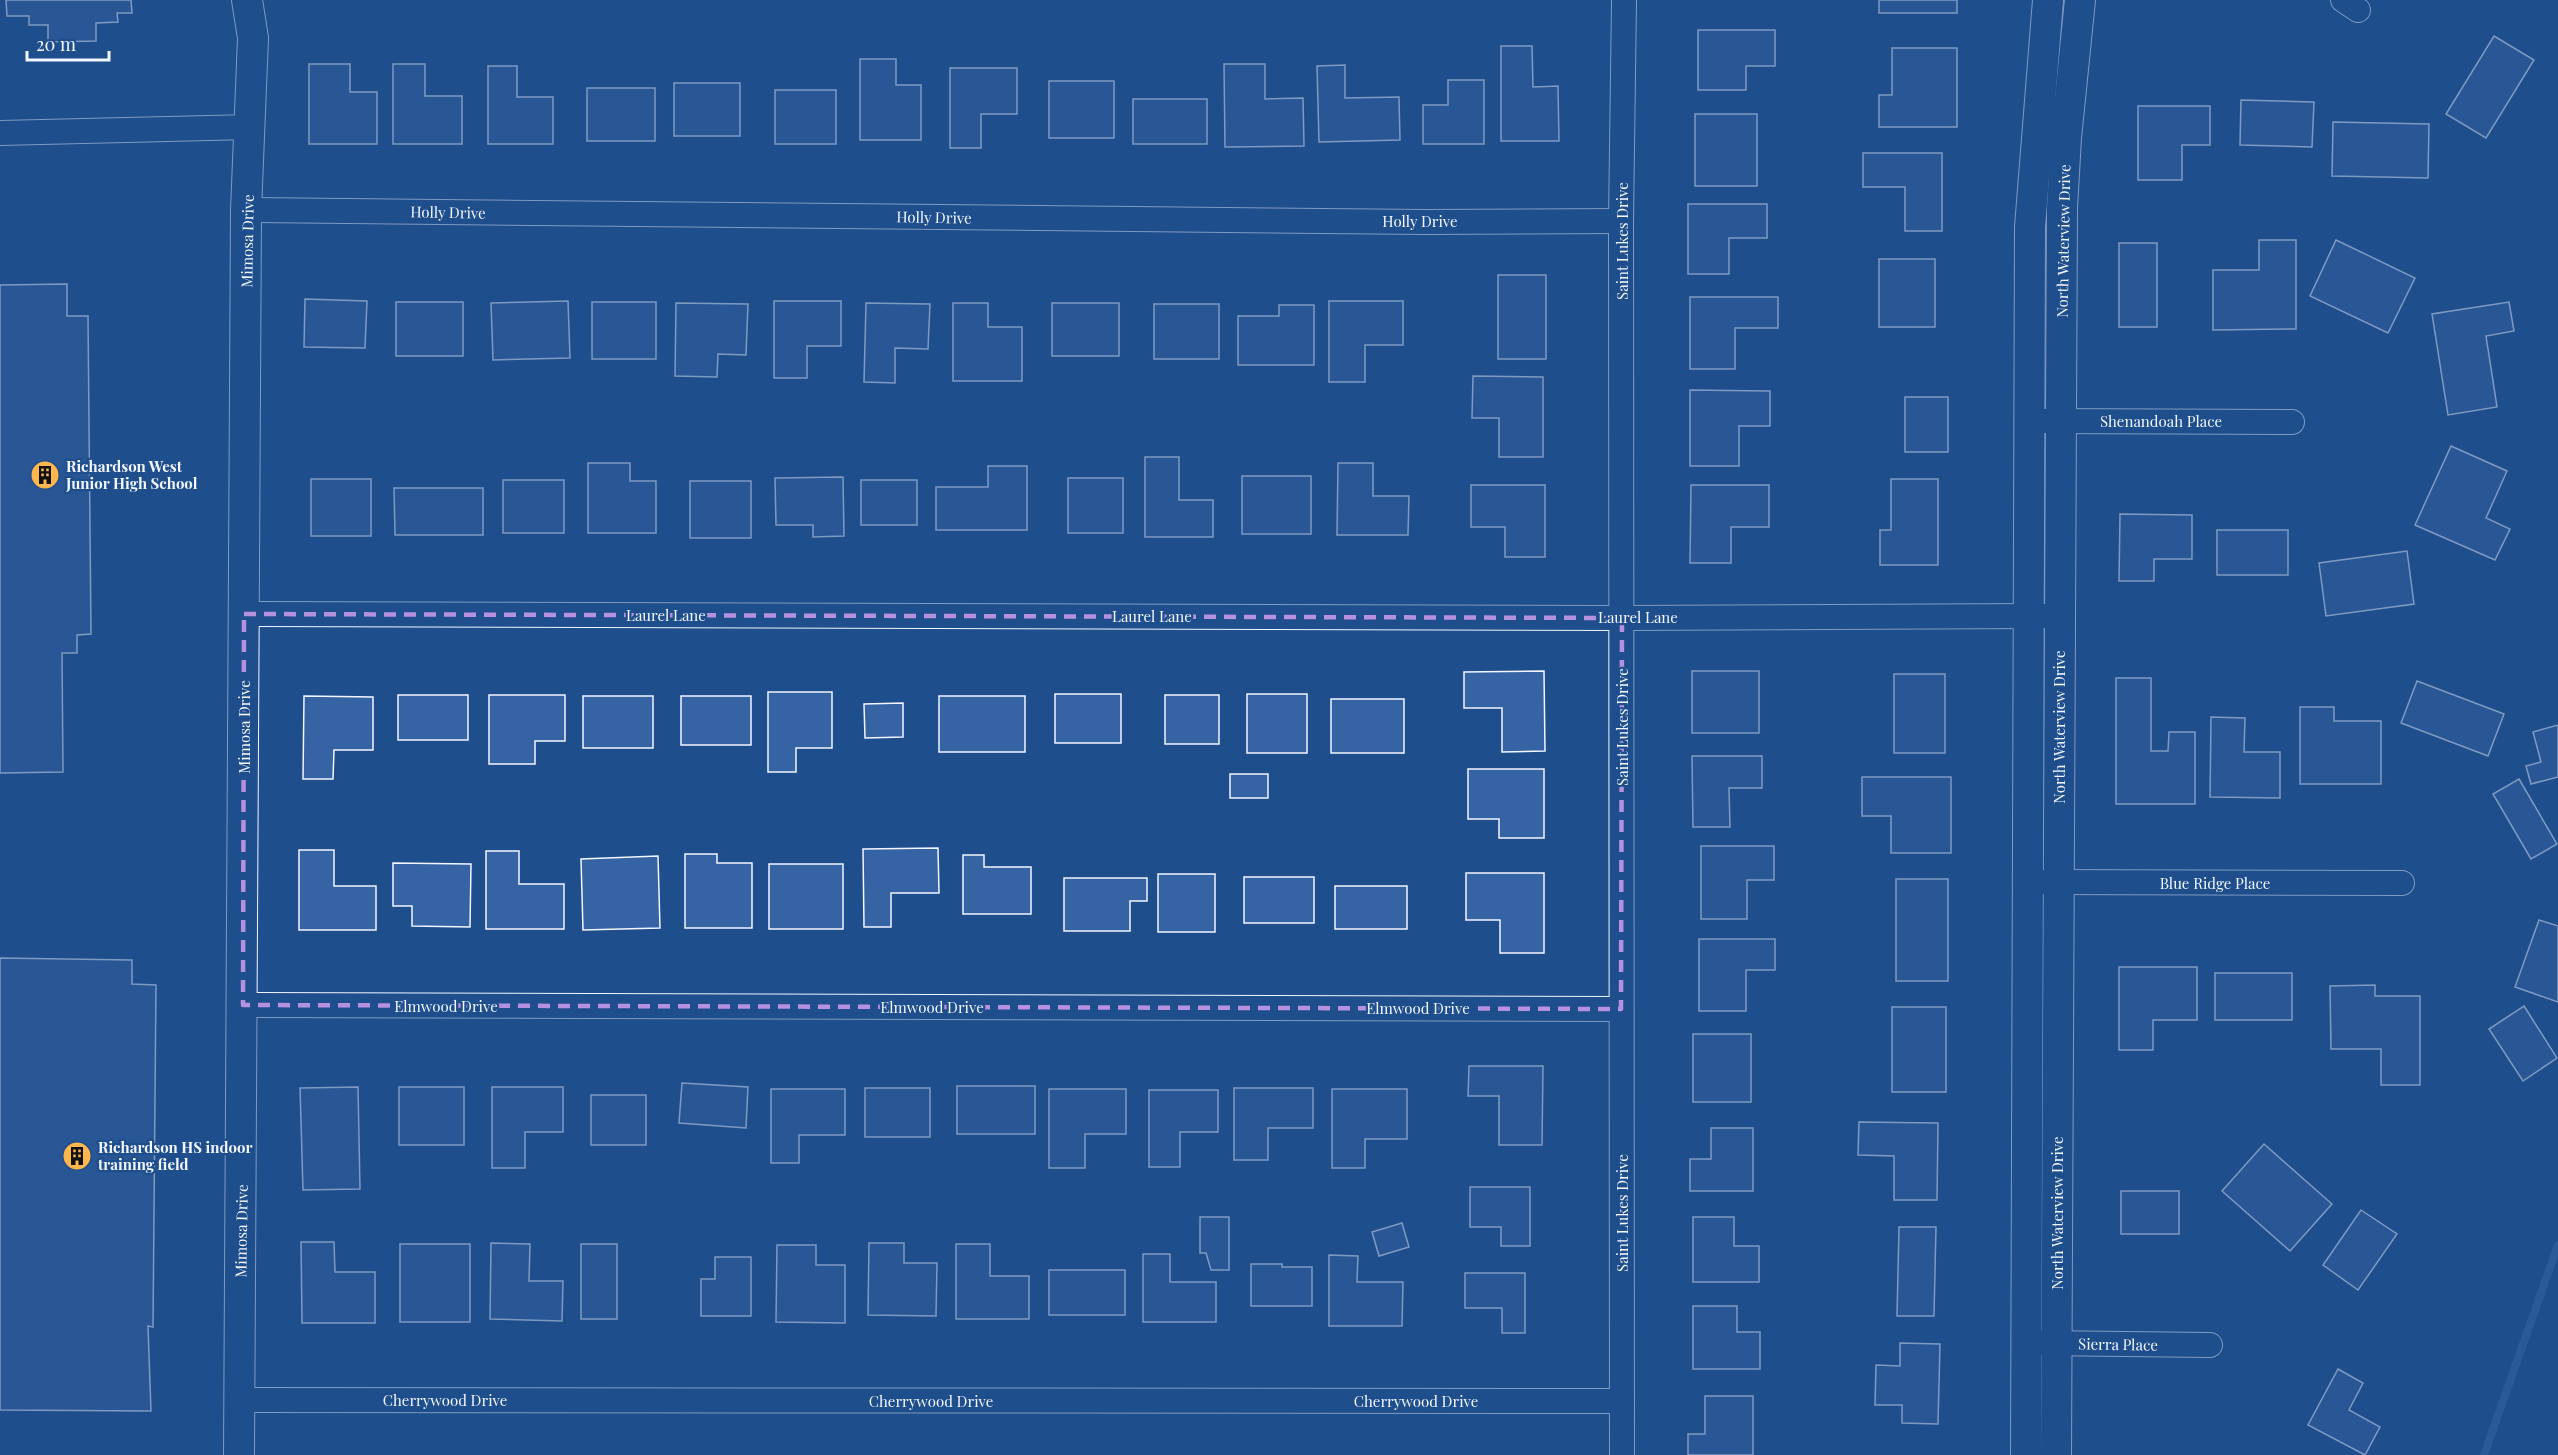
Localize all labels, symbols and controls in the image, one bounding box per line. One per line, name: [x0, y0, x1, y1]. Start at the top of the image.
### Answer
scale bar: [27, 24, 110, 62]
text: 20 m: [36, 32, 76, 56]
street label: North Waterview Drive: [2052, 164, 2074, 318]
street label: Saint Lukes Drive: [1612, 182, 1632, 300]
street label: Mimosa Drive: [236, 194, 258, 288]
street label: Holly Drive: [410, 201, 486, 223]
street label: Holly Drive: [896, 206, 972, 228]
street label: Holly Drive: [1382, 211, 1458, 231]
street label: Shenandoah Place: [2100, 411, 2222, 431]
place label: Richardson West Junior High School: [65, 456, 198, 493]
building icon: Richardson West Junior High School: [29, 459, 61, 491]
street label: Laurel Lane: [626, 605, 706, 625]
street label: Laurel Lane: [1112, 606, 1192, 626]
street label: Laurel Lane: [1598, 607, 1678, 627]
street label: North Waterview Drive: [2049, 650, 2069, 804]
street label: Saint Lukes Drive: [1612, 668, 1632, 786]
street label: Mimosa Drive: [234, 680, 254, 774]
street label: Blue Ridge Place: [2160, 873, 2270, 893]
street label: Elmwood Drive: [394, 996, 498, 1016]
street label: Elmwood Drive: [880, 997, 984, 1017]
street label: Elmwood Drive: [1366, 998, 1470, 1018]
street label: North Waterview Drive: [2047, 1136, 2067, 1290]
place label: Richardson HS indoor training field: [97, 1137, 252, 1174]
building icon: Richardson HS indoor training field: [61, 1140, 93, 1172]
street label: Saint Lukes Drive: [1612, 1154, 1632, 1272]
street label: Mimosa Drive: [230, 1184, 252, 1278]
street label: Sierra Place: [2078, 1333, 2158, 1355]
street label: Cherrywood Drive: [383, 1390, 507, 1410]
street label: Cherrywood Drive: [869, 1391, 993, 1411]
street label: Cherrywood Drive: [1354, 1391, 1478, 1411]

